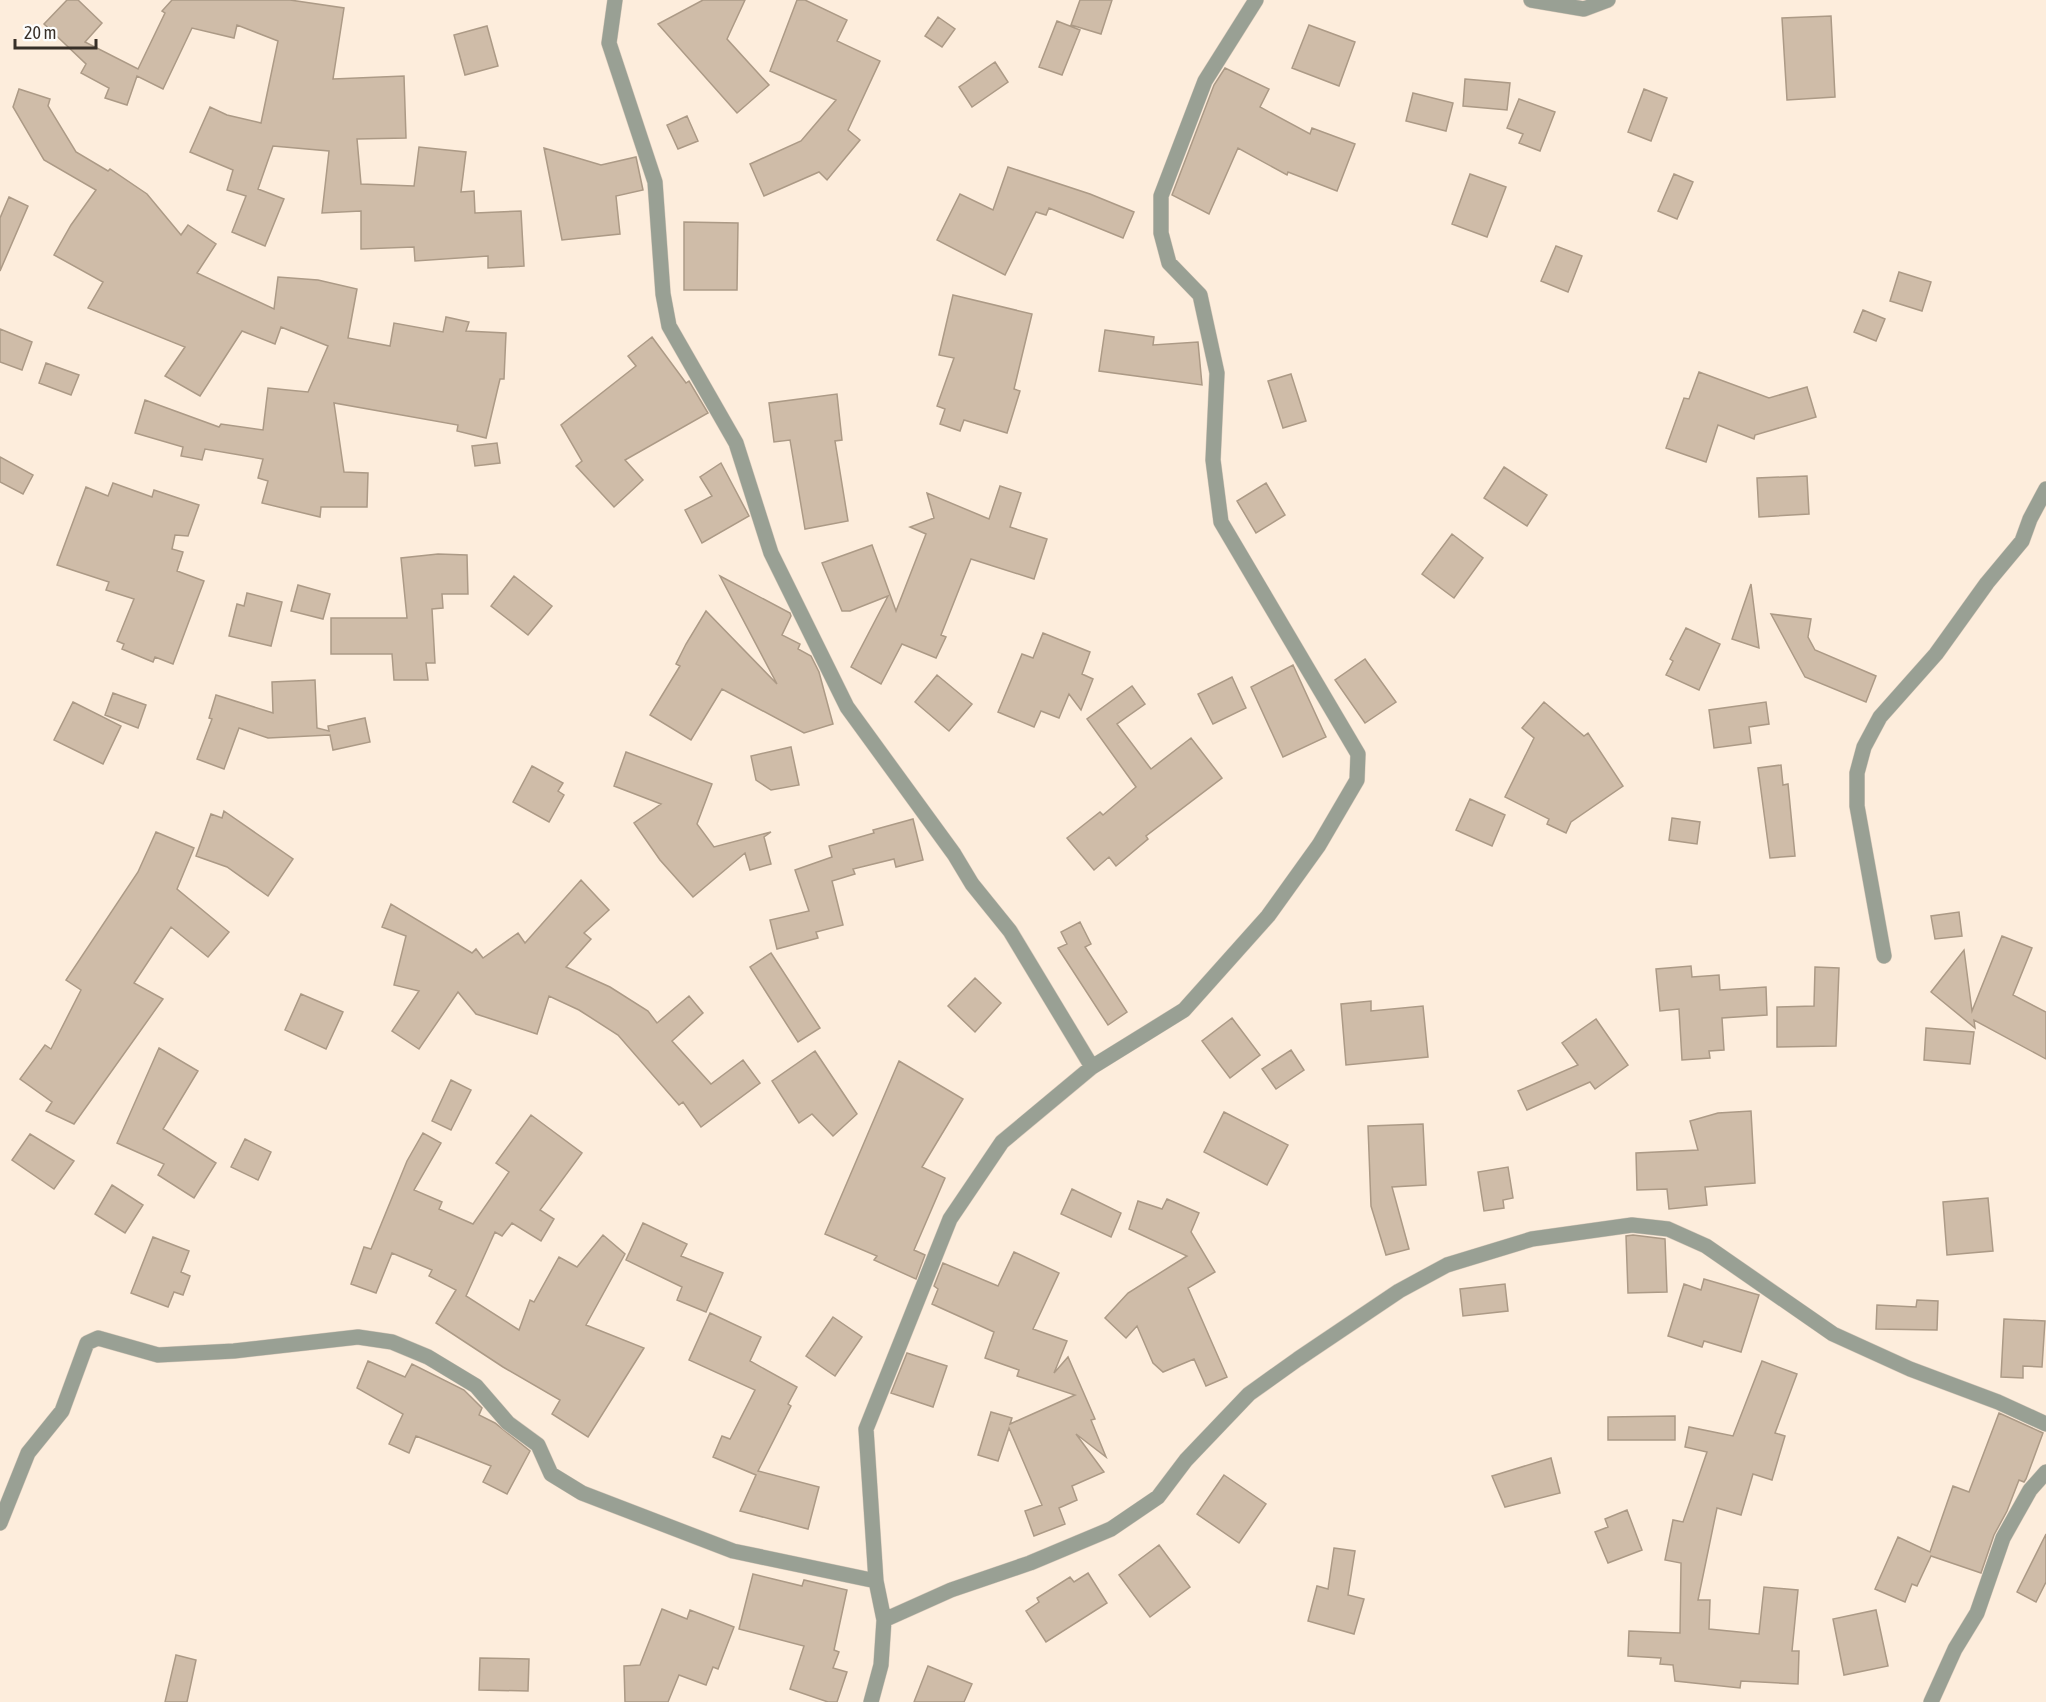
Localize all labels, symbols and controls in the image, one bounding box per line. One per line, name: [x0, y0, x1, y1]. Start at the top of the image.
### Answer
scale bar: [15, 12, 96, 50]
text: 20 m: [24, 22, 56, 43]

